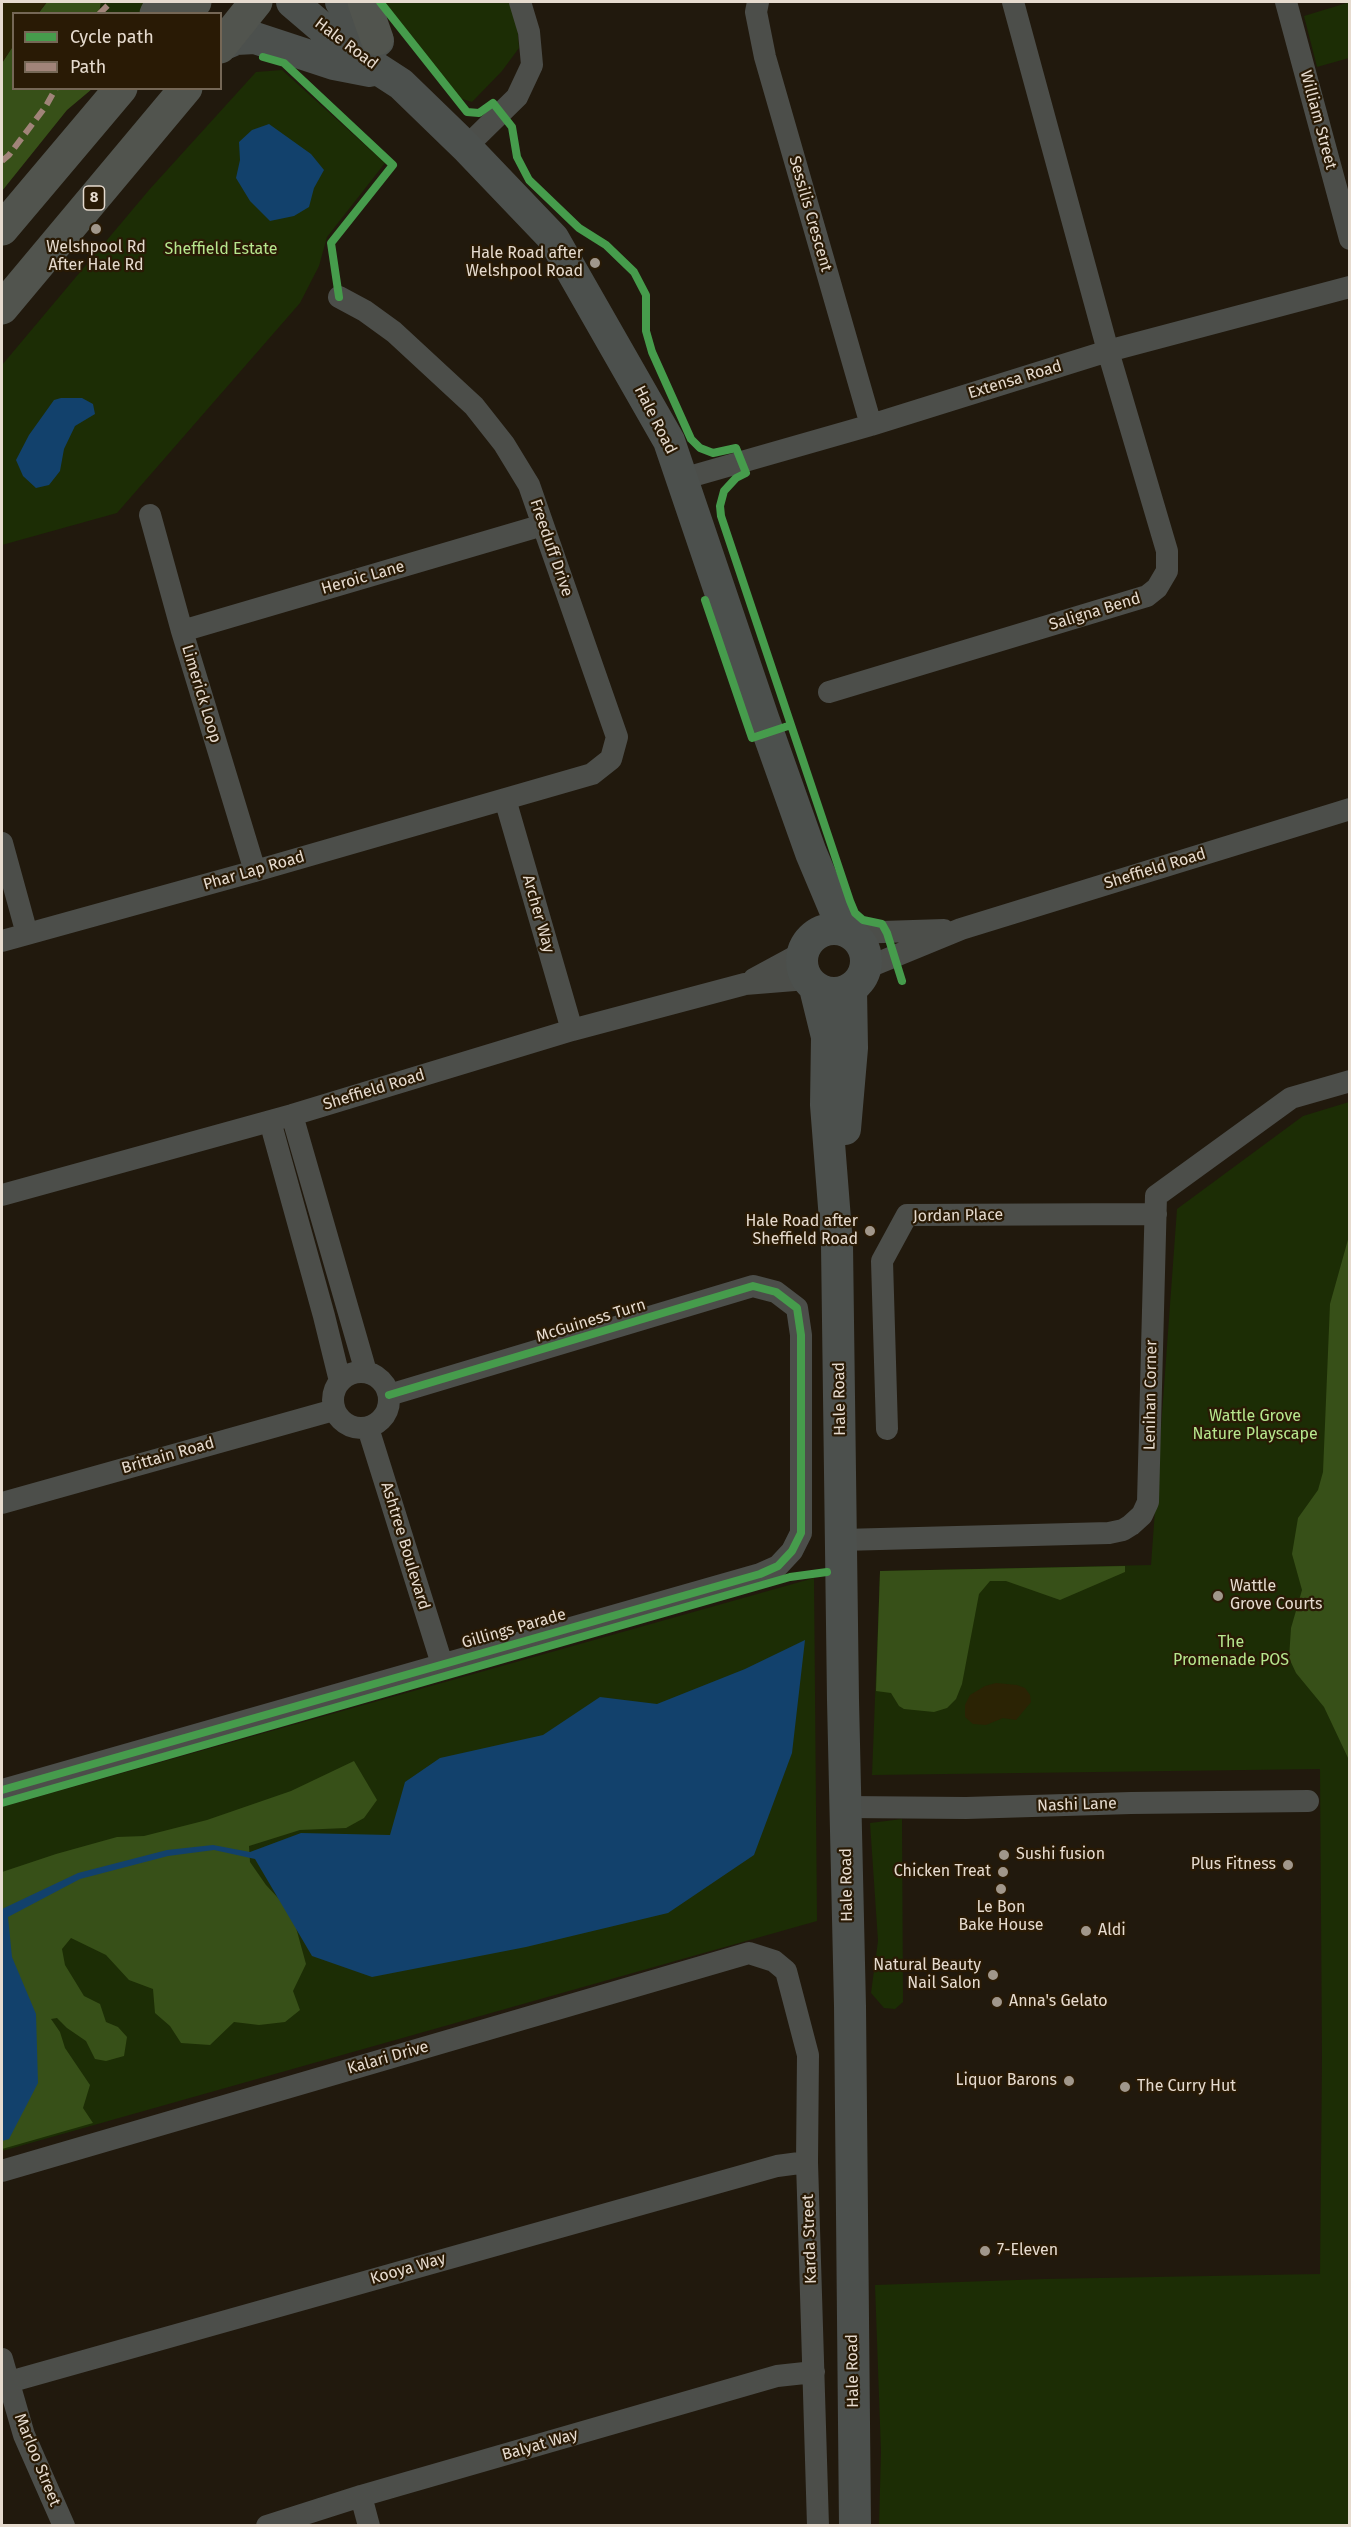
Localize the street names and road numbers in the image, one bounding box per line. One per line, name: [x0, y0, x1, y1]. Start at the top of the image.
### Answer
street label: Hale Road: [311, 14, 381, 74]
street label: William Street: [1296, 68, 1340, 172]
street label: Sessilis Crescent: [784, 154, 836, 274]
road number: 8: [84, 186, 104, 210]
street label: Extensa Road: [966, 357, 1064, 403]
street label: Hale Road: [630, 383, 680, 457]
street label: Freeduff Drive: [525, 497, 577, 599]
street label: Heroic Lane: [319, 557, 407, 599]
street label: Saligna Bend: [1047, 589, 1143, 635]
street label: Limerick Loop: [177, 643, 225, 745]
street label: Sheffield Road: [1102, 844, 1208, 894]
street label: Phar Lap Road: [201, 847, 307, 895]
street label: Archer Way: [518, 873, 558, 955]
street label: Sheffield Road: [321, 1065, 427, 1115]
street label: Jordan Place: [913, 1206, 1003, 1226]
street label: McGuiness Turn: [534, 1295, 648, 1347]
street label: Lenihan Corner: [1140, 1340, 1162, 1450]
street label: Hale Road: [830, 1362, 850, 1436]
street label: Brittain Road: [119, 1434, 217, 1478]
street label: Ashtree Boulevard: [376, 1480, 434, 1612]
street label: Gillings Parade: [460, 1605, 568, 1653]
street label: Nashi Lane: [1037, 1794, 1117, 1816]
street label: Hale Road: [837, 1848, 857, 1922]
street label: Kalari Drive: [345, 2037, 431, 2079]
street label: Karda Street: [799, 2194, 821, 2284]
street label: Kooya Way: [368, 2249, 448, 2289]
street label: Hale Road: [843, 2334, 863, 2408]
street label: Marloo Street: [10, 2411, 64, 2509]
street label: Balyat Way: [500, 2425, 580, 2465]

